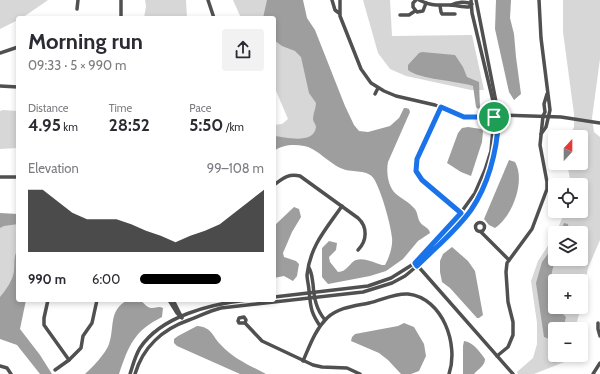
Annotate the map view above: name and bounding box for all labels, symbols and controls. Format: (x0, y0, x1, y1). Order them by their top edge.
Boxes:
text: Morning run (28, 28, 143, 55)
button: share (222, 29, 264, 71)
text: 09:33 · 5 × 990 m (28, 57, 127, 73)
pin (477, 100, 511, 134)
text: Distance (28, 101, 69, 115)
text: Time (109, 101, 132, 115)
text: Pace (189, 101, 211, 115)
icon: arrive (483, 106, 505, 128)
text: 4.95 (28, 115, 61, 135)
text: 28:52 (109, 115, 150, 135)
text: 5:50 (189, 115, 223, 135)
text: km (61, 120, 78, 134)
text: /km (223, 120, 244, 134)
north arrow (548, 130, 588, 170)
map controls (548, 130, 588, 362)
text: Elevation (28, 160, 79, 176)
text: 99–108 m (207, 160, 264, 176)
button: locate (548, 178, 588, 218)
button: layers (548, 226, 588, 266)
text: 990 m (28, 271, 66, 287)
text: 6:00 (92, 271, 120, 287)
button: + (548, 274, 588, 314)
button: − (548, 322, 588, 362)

